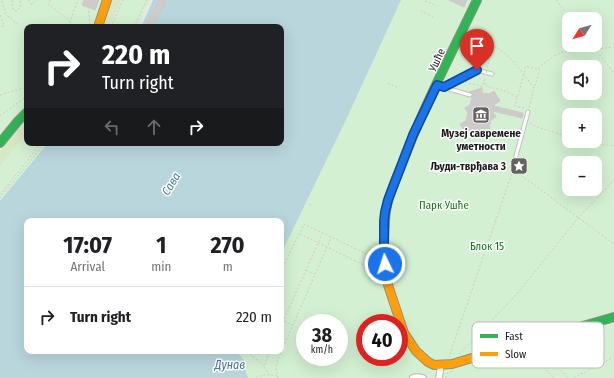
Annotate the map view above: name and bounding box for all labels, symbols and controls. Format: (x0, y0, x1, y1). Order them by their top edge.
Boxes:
north arrow (562, 12, 602, 52)
map controls (562, 12, 602, 196)
pin (460, 29, 494, 70)
icon: arrive (466, 35, 488, 57)
text: 220 m (102, 38, 170, 71)
icon: right (36, 40, 88, 92)
street label: Ушће (426, 46, 448, 75)
button: sound (562, 60, 602, 100)
text: Turn right (102, 72, 174, 94)
museum icon: Музеј савремене уметности (471, 105, 491, 125)
button: + (562, 108, 602, 148)
icon: left (101, 116, 123, 138)
icon: ahead (143, 116, 165, 138)
icon: right (185, 116, 207, 138)
place label: Музеј савремене уметности (441, 127, 521, 153)
place icon: Људи-тврђава 3 (509, 156, 529, 176)
button: − (562, 156, 602, 196)
place label: Људи-тврђава 3 (430, 160, 506, 173)
water label: Сава (159, 170, 183, 198)
park label: Парк Ушће (419, 199, 469, 212)
text: 17:07 (63, 231, 112, 259)
text: 1 (156, 231, 166, 259)
text: 270 (211, 231, 245, 259)
park label: Блок 15 (470, 240, 504, 253)
position arrow (364, 243, 406, 285)
text: Arrival (70, 259, 105, 274)
text: min (151, 259, 171, 274)
text: m (223, 259, 233, 274)
icon: right (36, 306, 58, 328)
text: Turn right (70, 308, 131, 326)
text: 220 m (236, 308, 272, 326)
speed limit sign: 40 (356, 314, 408, 366)
legend (472, 322, 604, 368)
text: 38 (312, 323, 332, 347)
text: Fast (505, 330, 523, 343)
text: km/h (311, 344, 333, 356)
text: Slow (505, 348, 526, 361)
water label: Дунав (214, 358, 245, 372)

